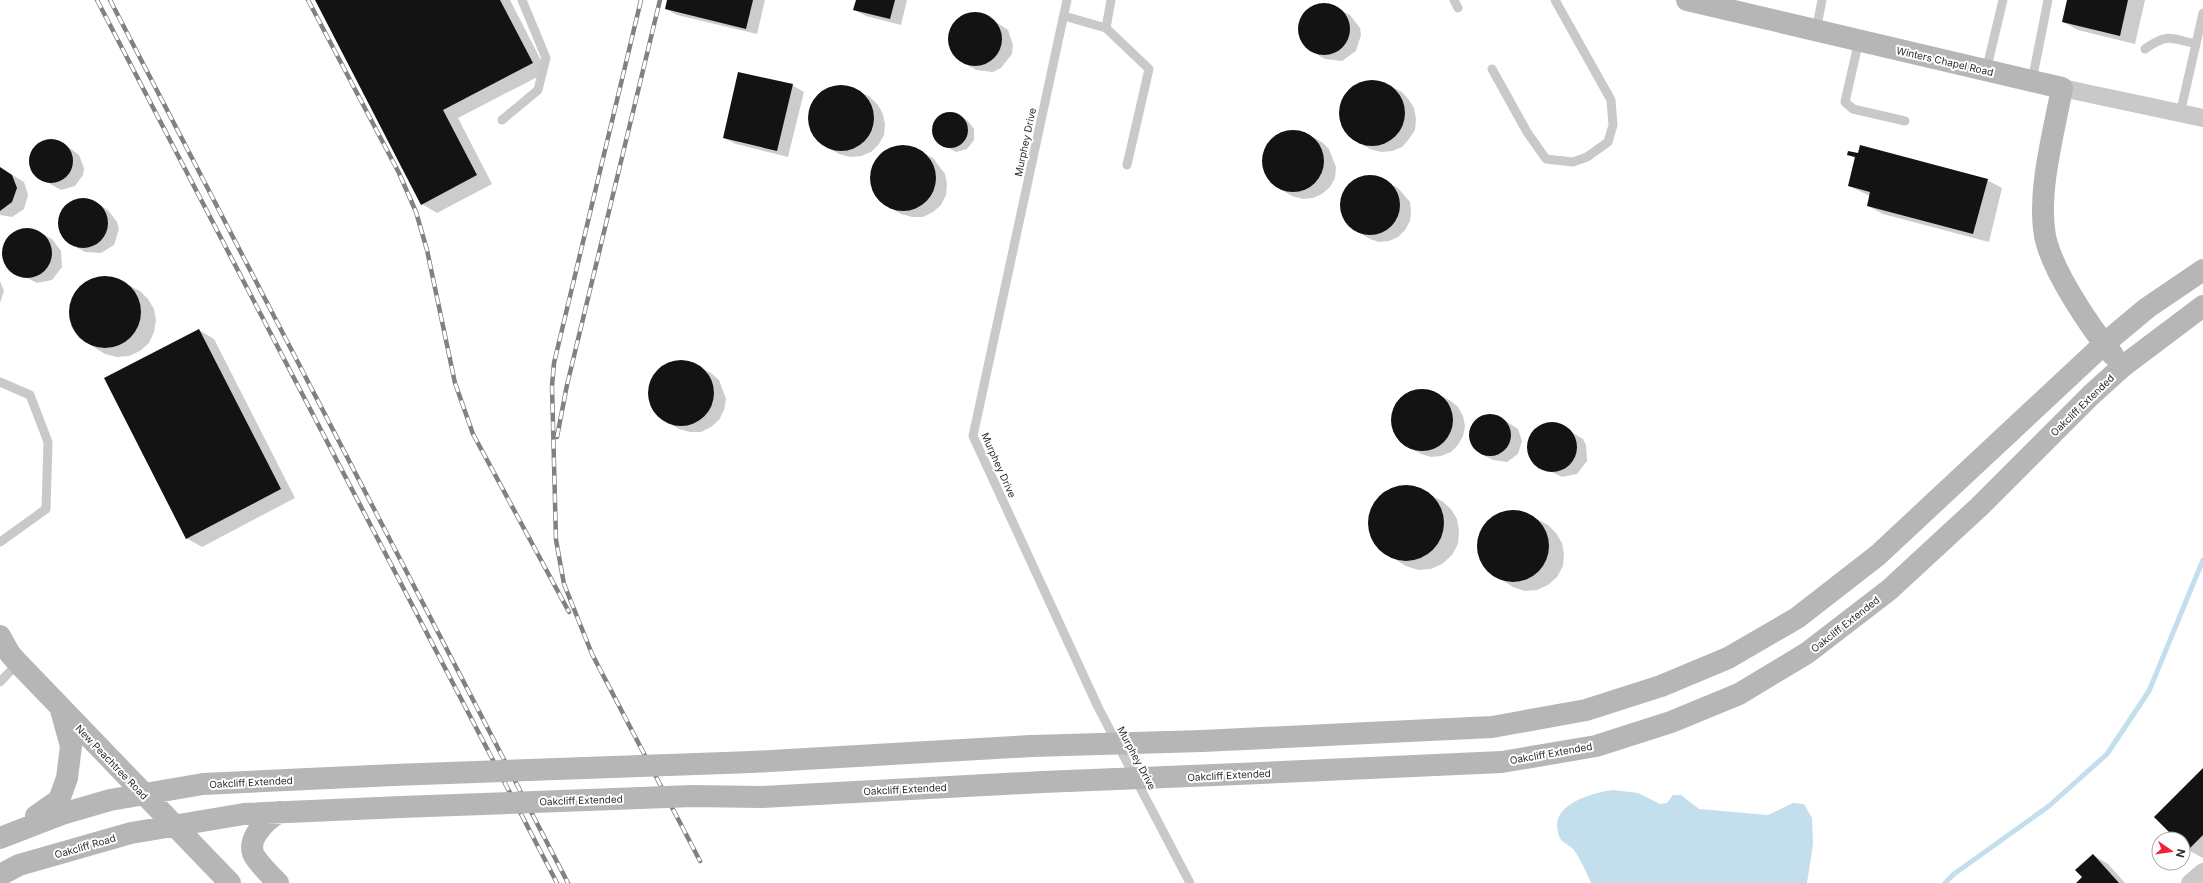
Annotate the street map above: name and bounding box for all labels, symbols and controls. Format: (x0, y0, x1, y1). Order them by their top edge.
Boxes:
street label: Winters Chapel Road (1895, 44, 1995, 78)
street label: Murphey Drive (1012, 106, 1038, 177)
street label: Oakcliff Extended (2048, 372, 2116, 438)
street label: Murphey Drive (979, 431, 1019, 499)
street label: Oakcliff Extended (1808, 594, 1882, 654)
street label: New Peachtree Road (73, 722, 151, 802)
street label: Murphey Drive (1115, 724, 1159, 792)
street label: Oakcliff Extended (1509, 740, 1593, 766)
street label: Oakcliff Extended (1187, 767, 1271, 783)
street label: Oakcliff Extended (209, 774, 293, 790)
street label: Oakcliff Extended (863, 781, 947, 797)
street label: Oakcliff Extended (539, 793, 623, 807)
north arrow (2151, 831, 2191, 871)
street label: Oakcliff Road (53, 832, 117, 860)
text: N (2173, 848, 2189, 859)

